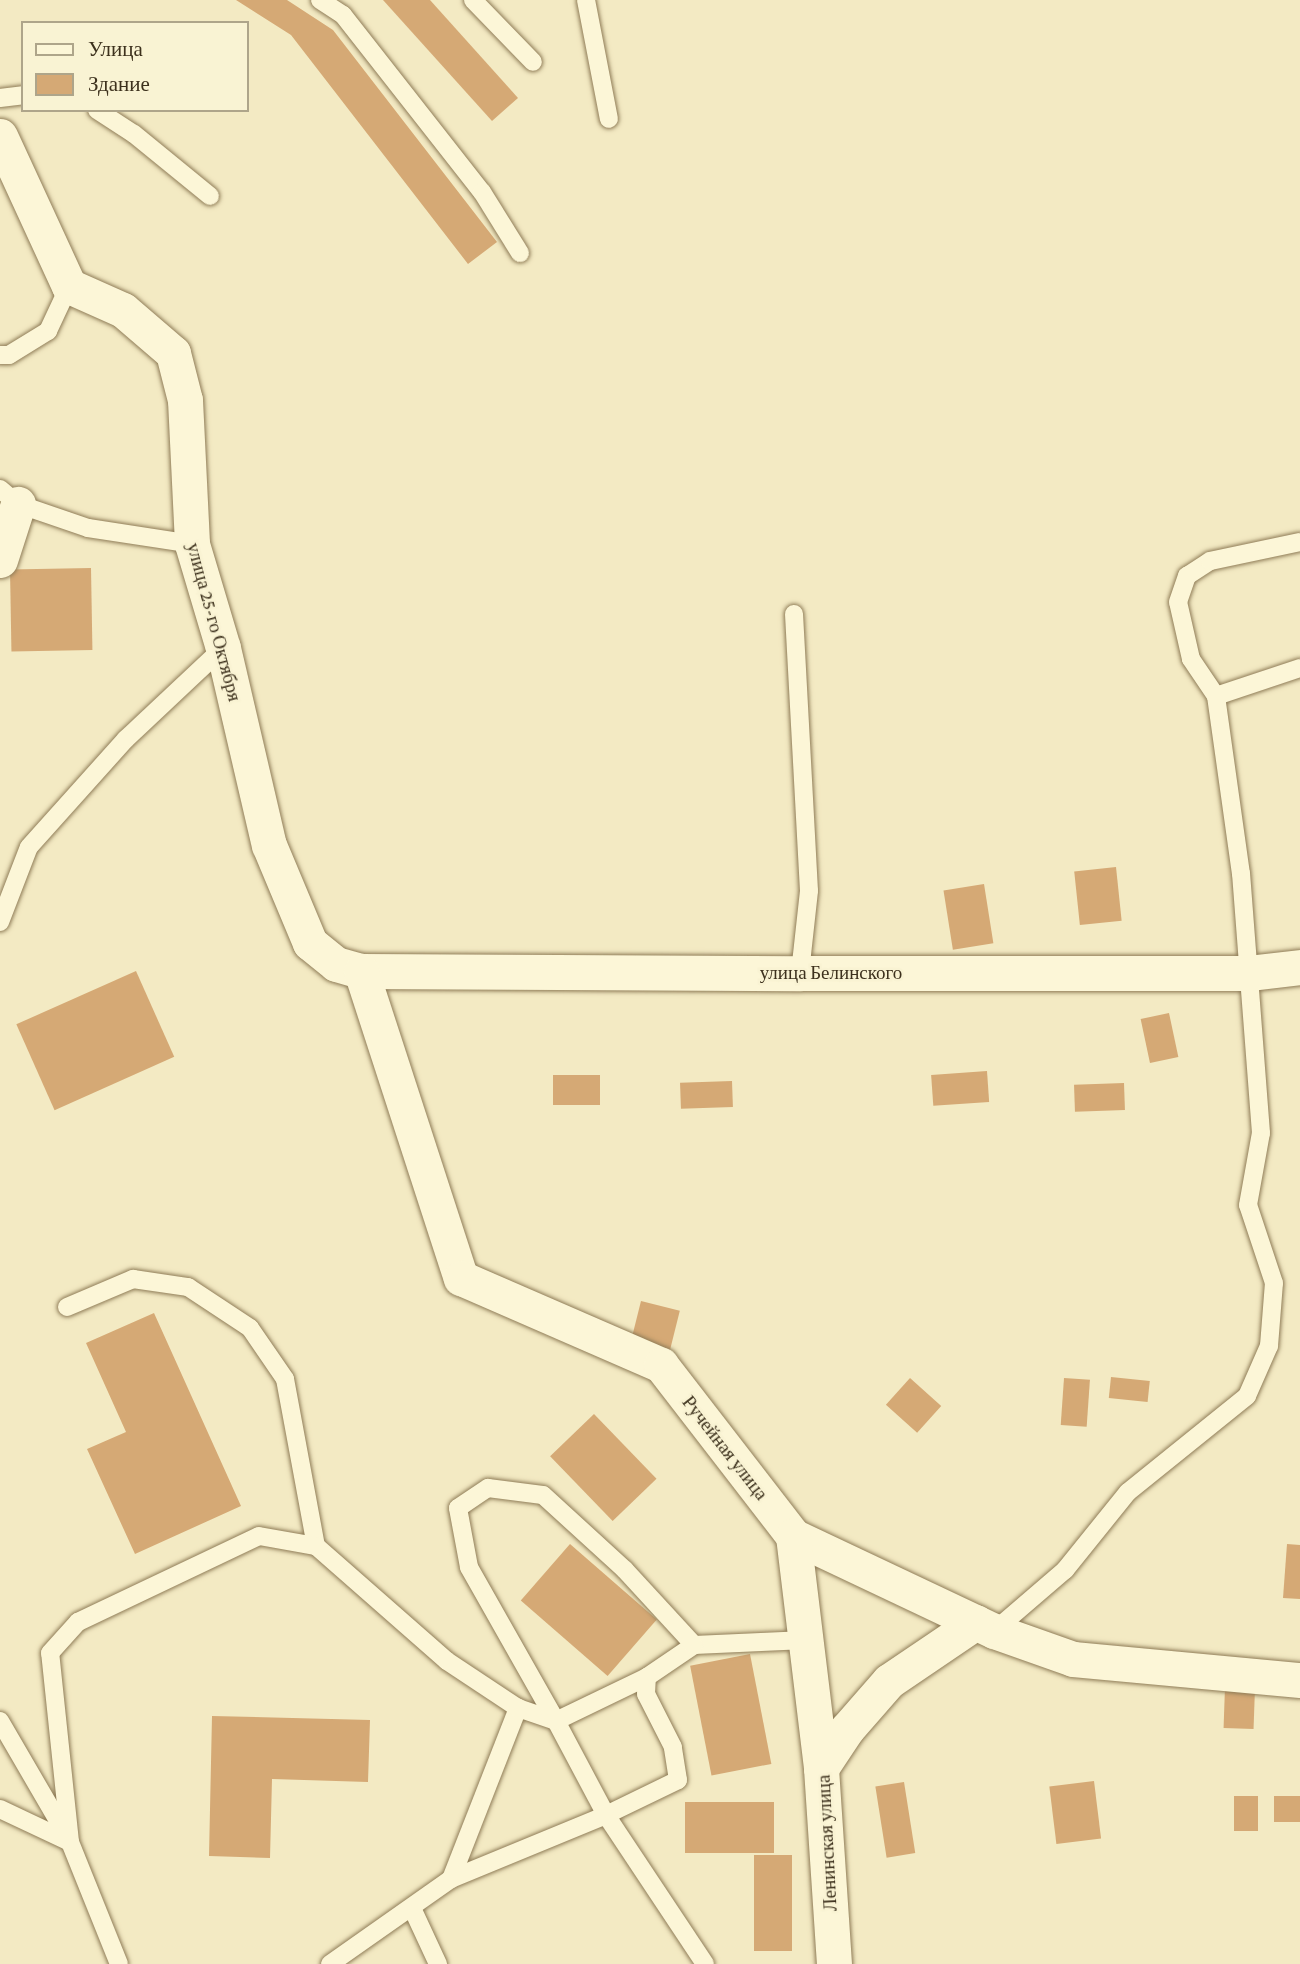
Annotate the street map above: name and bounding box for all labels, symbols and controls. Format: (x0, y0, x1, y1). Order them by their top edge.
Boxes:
legend (21, 21, 248, 112)
text: Улица (88, 37, 143, 61)
text: Здание (88, 72, 150, 96)
street label: улица 25-го Октября (182, 540, 246, 704)
street label: улица Белинского (760, 962, 902, 984)
street label: Ручейная улица (677, 1391, 773, 1505)
street label: Ленинская улица (812, 1774, 842, 1912)

